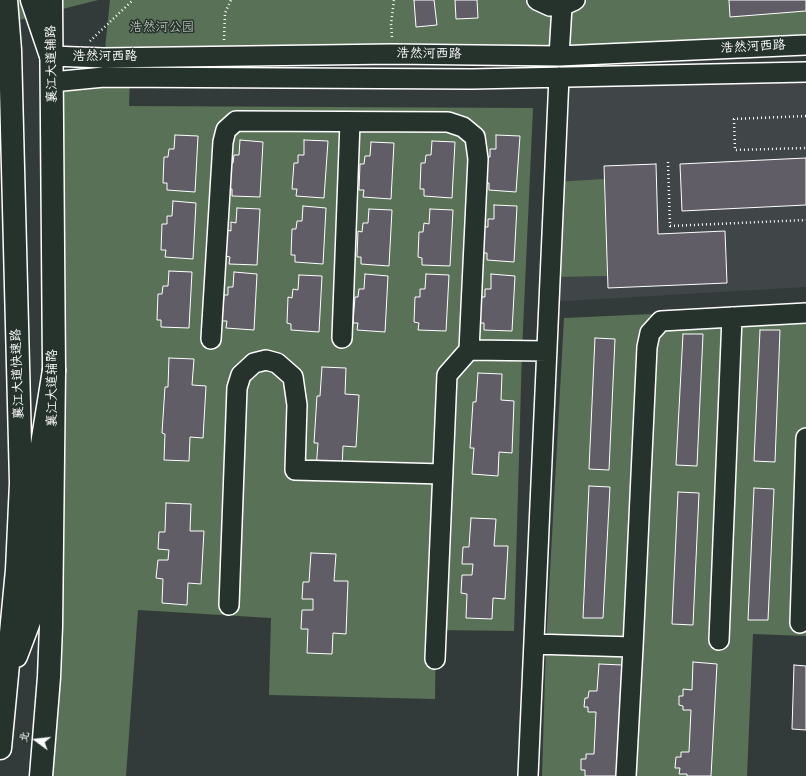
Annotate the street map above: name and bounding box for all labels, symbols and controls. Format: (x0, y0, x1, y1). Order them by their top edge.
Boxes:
park label: 浩然河公园 (130, 20, 194, 36)
street label: 襄江大道辅路 (44, 25, 60, 103)
street label: 浩然河西路 (720, 38, 786, 56)
street label: 浩然河西路 (396, 46, 462, 62)
street label: 浩然河西路 (73, 49, 137, 65)
street label: 襄江大道快速路 (9, 328, 27, 420)
street label: 襄江大道辅路 (45, 349, 61, 427)
north arrow (16, 720, 56, 760)
text: 北 (16, 730, 32, 744)

